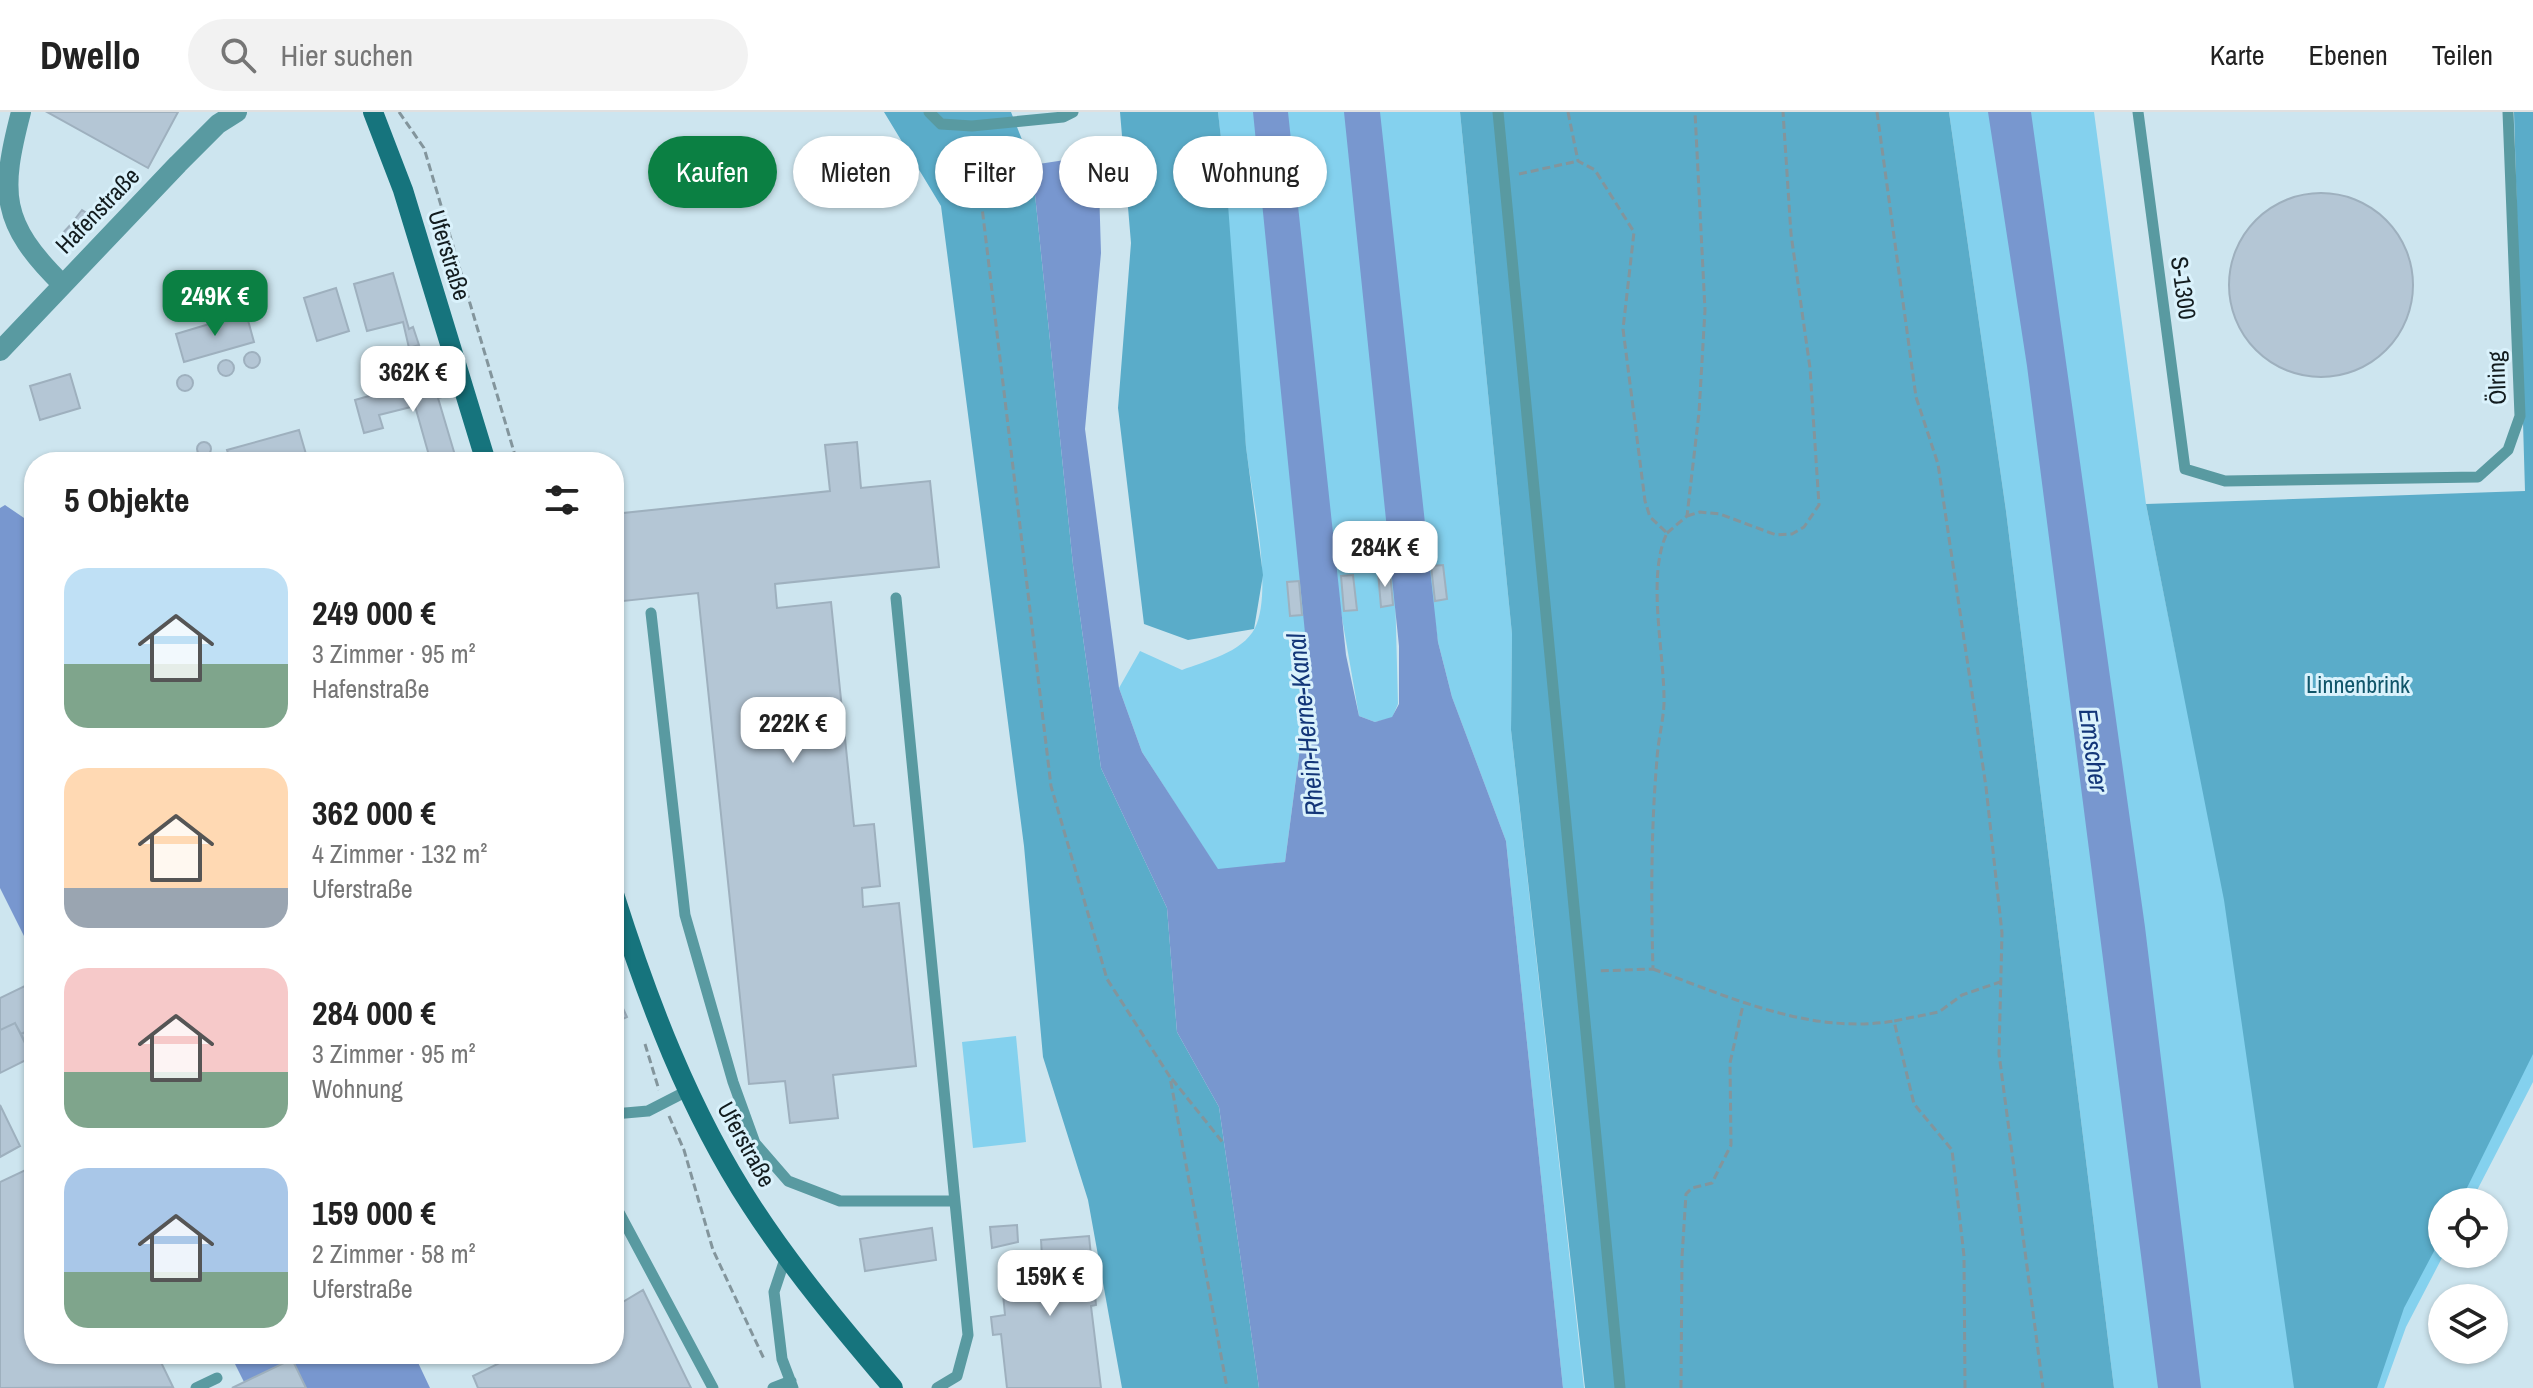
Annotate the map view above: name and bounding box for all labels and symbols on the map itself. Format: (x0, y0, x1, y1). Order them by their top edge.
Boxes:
street label: Hafenstraße (48, 160, 146, 260)
street label: Uferstraße (421, 206, 479, 304)
street label: S-1300 (2164, 254, 2204, 322)
pin: 249K € (150, 270, 280, 338)
pin: 362K € (348, 346, 478, 414)
street label: Ölring (2479, 351, 2513, 405)
pin: 284K € (1320, 521, 1450, 589)
water label: Rhein-Herne-Kanal (1278, 631, 1332, 818)
park label: Linnenbrink (2306, 668, 2410, 700)
pin: 222K € (728, 697, 858, 765)
water label: Emscher (2071, 706, 2117, 795)
street label: Uferstraße (710, 1096, 784, 1192)
pin: 159K € (985, 1250, 1115, 1318)

